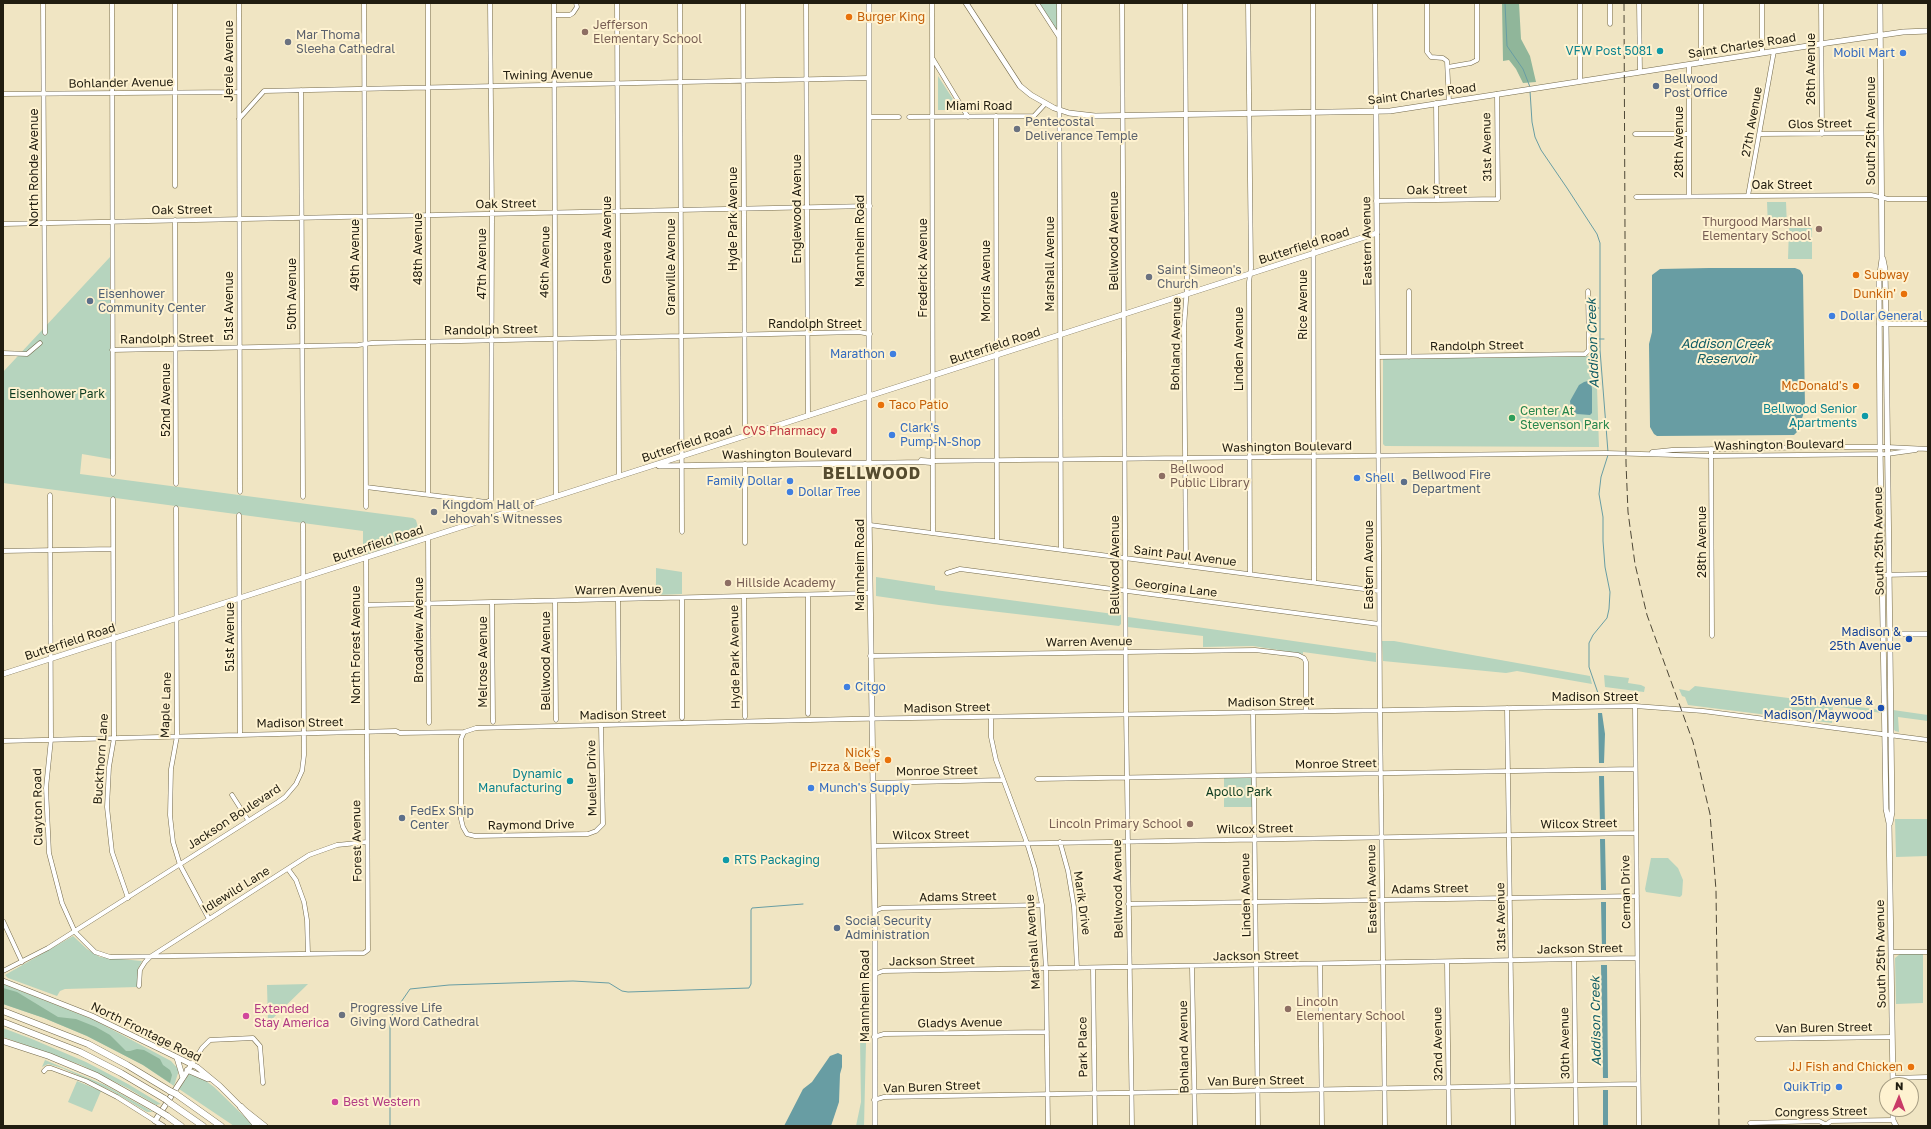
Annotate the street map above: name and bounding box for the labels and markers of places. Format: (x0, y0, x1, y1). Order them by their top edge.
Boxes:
place label: Burger King (857, 10, 925, 24)
marker: Burger King (844, 12, 854, 22)
place label: Jefferson Elementary School (593, 18, 702, 46)
marker: Jefferson Elementary School (580, 27, 590, 37)
place label: Mar Thoma Sleeha Cathedral (296, 28, 395, 56)
marker: Mar Thoma Sleeha Cathedral (283, 37, 293, 47)
place label: VFW Post 5081 (1565, 44, 1652, 58)
marker: VFW Post 5081 (1655, 46, 1665, 56)
place label: Mobil Mart (1833, 46, 1895, 60)
marker: Mobil Mart (1898, 48, 1908, 58)
place label: Bellwood Post Office (1664, 72, 1728, 100)
marker: Bellwood Post Office (1651, 81, 1661, 91)
place label: Pentecostal Deliverance Temple (1025, 115, 1138, 143)
marker: Pentecostal Deliverance Temple (1012, 124, 1022, 134)
place label: Thurgood Marshall Elementary School (1702, 215, 1811, 243)
marker: Thurgood Marshall Elementary School (1814, 224, 1824, 234)
place label: Saint Simeon's Church (1157, 263, 1242, 291)
place label: Subway (1864, 268, 1909, 282)
marker: Subway (1851, 270, 1861, 280)
marker: Saint Simeon's Church (1144, 272, 1154, 282)
place label: Eisenhower Community Center (98, 287, 206, 315)
place label: Dunkin' (1853, 287, 1896, 301)
marker: Dunkin' (1899, 289, 1909, 299)
marker: Eisenhower Community Center (85, 296, 95, 306)
place label: Dollar General (1840, 309, 1923, 323)
marker: Dollar General (1827, 311, 1837, 321)
place label: Marathon (830, 347, 885, 361)
marker: Marathon (888, 349, 898, 359)
place label: McDonald's (1781, 379, 1848, 393)
marker: McDonald's (1851, 381, 1861, 391)
place label: Taco Patio (889, 398, 948, 412)
marker: Taco Patio (876, 400, 886, 410)
place label: Bellwood Senior Apartments (1763, 402, 1857, 430)
place label: Center At Stevenson Park (1520, 404, 1610, 432)
marker: Bellwood Senior Apartments (1860, 411, 1870, 421)
marker: Center At Stevenson Park (1507, 413, 1517, 423)
place label: Clark's Pump-N-Shop (900, 421, 981, 449)
place label: CVS Pharmacy (742, 424, 826, 438)
marker: CVS Pharmacy (829, 426, 839, 436)
marker: Clark's Pump-N-Shop (887, 430, 897, 440)
place label: Bellwood Public Library (1170, 462, 1250, 490)
place label: Bellwood Fire Department (1412, 468, 1491, 496)
marker: Bellwood Public Library (1157, 471, 1167, 481)
place label: Shell (1365, 471, 1395, 485)
marker: Shell (1352, 473, 1362, 483)
place label: Family Dollar (706, 474, 782, 488)
marker: Family Dollar (785, 476, 795, 486)
marker: Bellwood Fire Department (1399, 477, 1409, 487)
place label: Dollar Tree (798, 485, 861, 499)
marker: Dollar Tree (785, 487, 795, 497)
place label: Kingdom Hall of Jehovah's Witnesses (442, 498, 562, 526)
marker: Kingdom Hall of Jehovah's Witnesses (429, 507, 439, 517)
place label: Hillside Academy (736, 576, 836, 590)
marker: Hillside Academy (723, 578, 733, 588)
place label: Madison & 25th Avenue (1830, 625, 1901, 653)
marker: Madison & 25th Avenue (1904, 634, 1914, 644)
place label: Citgo (855, 680, 886, 694)
marker: Citgo (842, 682, 852, 692)
place label: 25th Avenue & Madison/Maywood (1763, 694, 1873, 722)
marker: 25th Avenue & Madison/Maywood (1876, 703, 1886, 713)
place label: Nick's Pizza & Beef (810, 746, 880, 774)
marker: Nick's Pizza & Beef (883, 755, 893, 765)
place label: Dynamic Manufacturing (478, 767, 562, 795)
marker: Dynamic Manufacturing (565, 776, 575, 786)
place label: Munch's Supply (819, 781, 910, 795)
marker: Munch's Supply (806, 783, 816, 793)
place label: FedEx Ship Center (410, 804, 474, 832)
marker: FedEx Ship Center (397, 813, 407, 823)
place label: Lincoln Primary School (1049, 817, 1182, 831)
marker: Lincoln Primary School (1185, 819, 1195, 829)
place label: RTS Packaging (734, 853, 820, 867)
marker: RTS Packaging (721, 855, 731, 865)
place label: Social Security Administration (845, 914, 931, 942)
marker: Social Security Administration (832, 923, 842, 933)
place label: Lincoln Elementary School (1296, 995, 1405, 1023)
place label: Progressive Life Giving Word Cathedral (350, 1001, 479, 1029)
place label: Extended Stay America (254, 1002, 329, 1030)
marker: Lincoln Elementary School (1283, 1004, 1293, 1014)
marker: Progressive Life Giving Word Cathedral (337, 1010, 347, 1020)
marker: Extended Stay America (241, 1011, 251, 1021)
place label: JJ Fish and Chicken (1789, 1060, 1903, 1074)
marker: JJ Fish and Chicken (1906, 1062, 1916, 1072)
place label: QuikTrip (1783, 1080, 1831, 1094)
marker: QuikTrip (1834, 1082, 1844, 1092)
place label: Best Western (343, 1095, 420, 1109)
marker: Best Western (330, 1097, 340, 1107)

